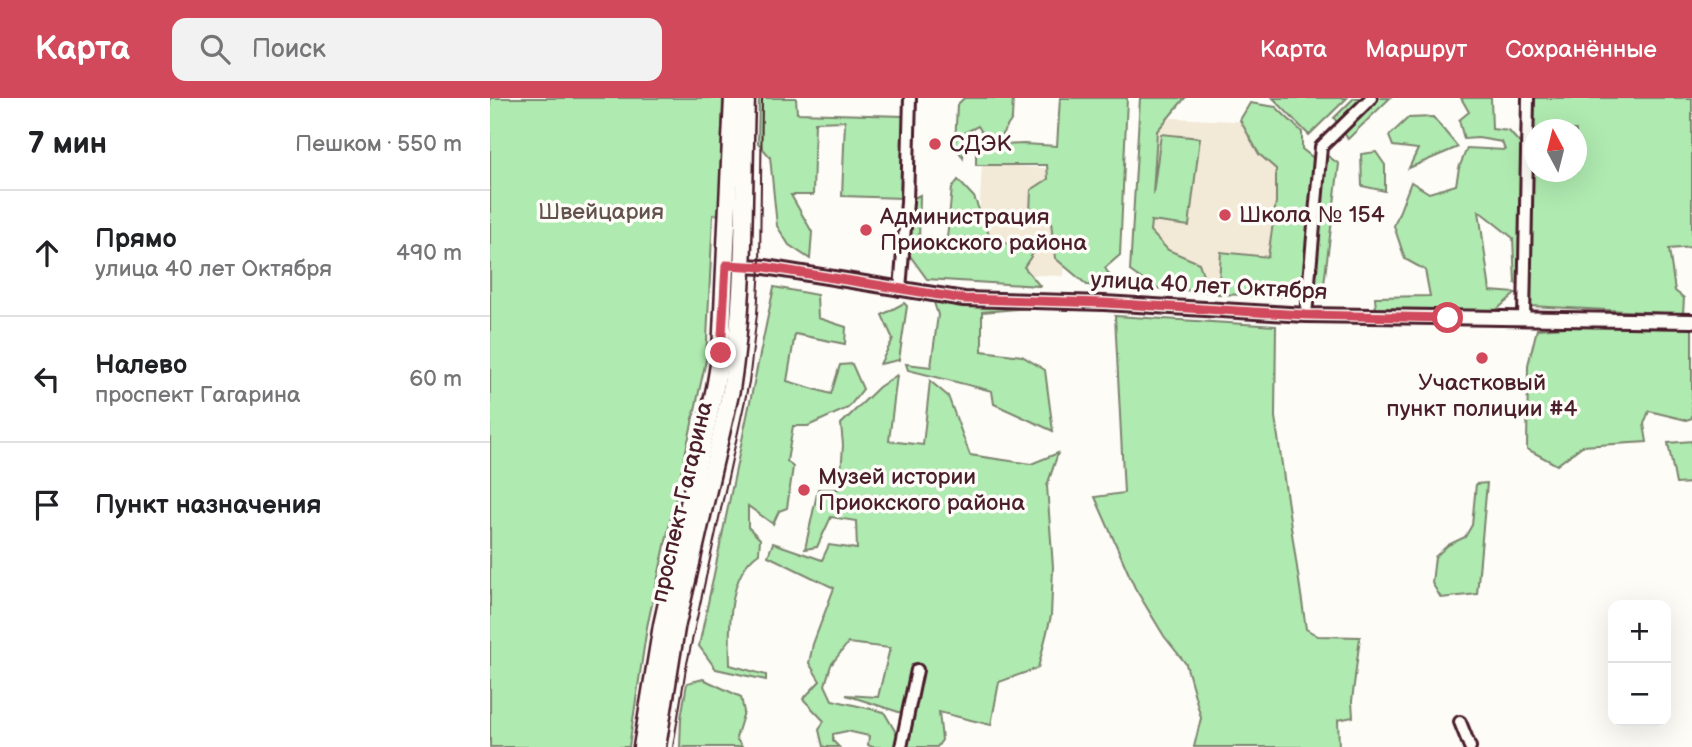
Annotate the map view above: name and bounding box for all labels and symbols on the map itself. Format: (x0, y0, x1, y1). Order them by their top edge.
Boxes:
north arrow (1524, 119, 1587, 182)
place label: СДЭК (949, 130, 1011, 158)
marker: СДЭК (927, 136, 943, 152)
park label: Швейцария (538, 198, 664, 226)
place label: Школа № 154 (1239, 201, 1385, 229)
place label: Администрация Приокского района (879, 203, 1087, 257)
marker: Школа № 154 (1217, 207, 1233, 223)
marker: Администрация Приокского района (858, 222, 874, 238)
street label: улица 40 лет Октября (1090, 266, 1328, 306)
route start (1432, 302, 1463, 333)
route end (705, 337, 736, 368)
marker: Участковый пункт полиции #4 (1474, 350, 1490, 366)
place label: Участковый пункт полиции #4 (1386, 369, 1578, 423)
street label: проспект Гагарина (645, 398, 719, 605)
place label: Музей истории Приокского района (818, 463, 1025, 517)
marker: Музей истории Приокского района (796, 482, 812, 498)

